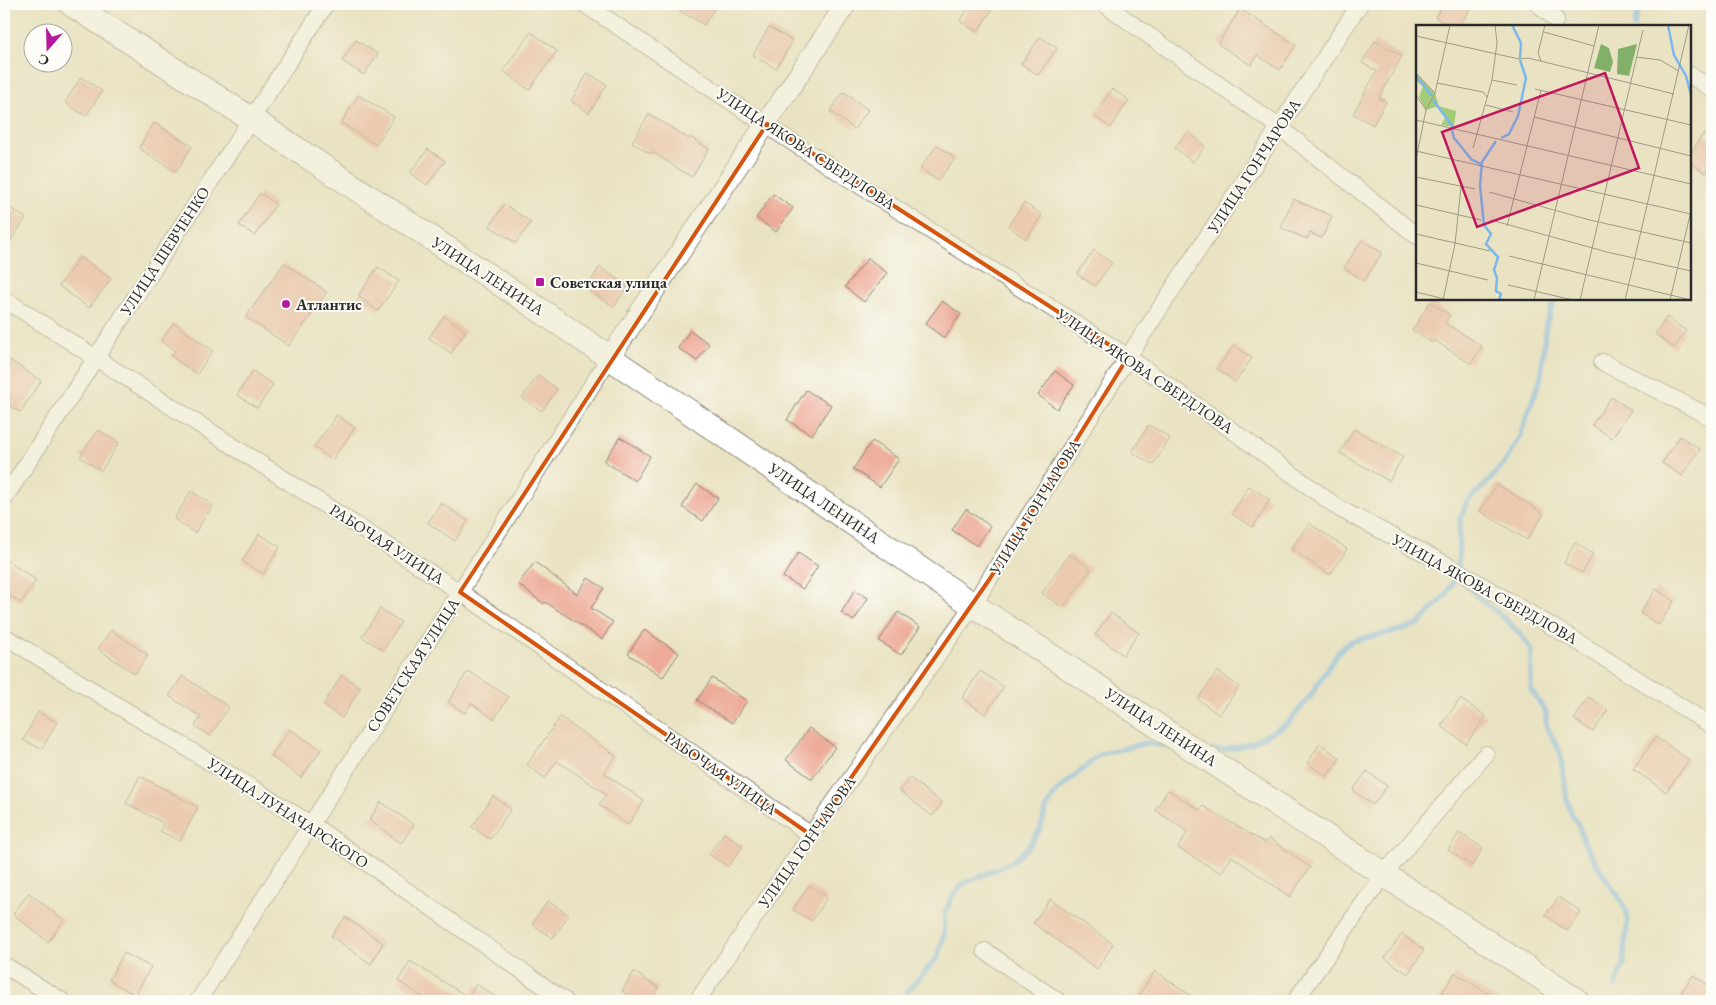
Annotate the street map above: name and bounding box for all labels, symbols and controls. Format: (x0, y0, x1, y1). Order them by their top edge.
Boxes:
north arrow (22, 22, 72, 72)
inset map (1416, 25, 1691, 300)
text: С (36, 50, 51, 70)
street label: УЛИЦА ЯКОВА СВЕРДЛОВА (712, 83, 900, 215)
street label: УЛИЦА ГОНЧАРОВА (1202, 94, 1306, 238)
street label: УЛИЦА ШЕВЧЕНКО (115, 182, 215, 320)
street label: УЛИЦА ЛЕНИНА (427, 231, 549, 321)
place label: Советская улица (550, 272, 668, 293)
marker: Советская улица (534, 276, 546, 288)
place label: Атлантис (295, 294, 362, 315)
marker: Атлантис (280, 298, 292, 310)
street label: УЛИЦА ЯКОВА СВЕРДЛОВА (1051, 303, 1238, 439)
street label: УЛИЦА ГОНЧАРОВА (984, 434, 1086, 580)
street label: УЛИЦА ЛЕНИНА (763, 457, 885, 549)
street label: РАБОЧАЯ УЛИЦА (326, 499, 449, 589)
street label: УЛИЦА ЯКОВА СВЕРДЛОВА (1387, 529, 1582, 649)
street label: СОВЕТСКАЯ УЛИЦА (362, 593, 465, 736)
street label: УЛИЦА ЛЕНИНА (1100, 682, 1222, 772)
street label: РАБОЧАЯ УЛИЦА (661, 726, 782, 820)
street label: УЛИЦА ЛУНАЧАРСКОГО (202, 752, 373, 873)
street label: УЛИЦА ГОНЧАРОВА (753, 771, 861, 913)

